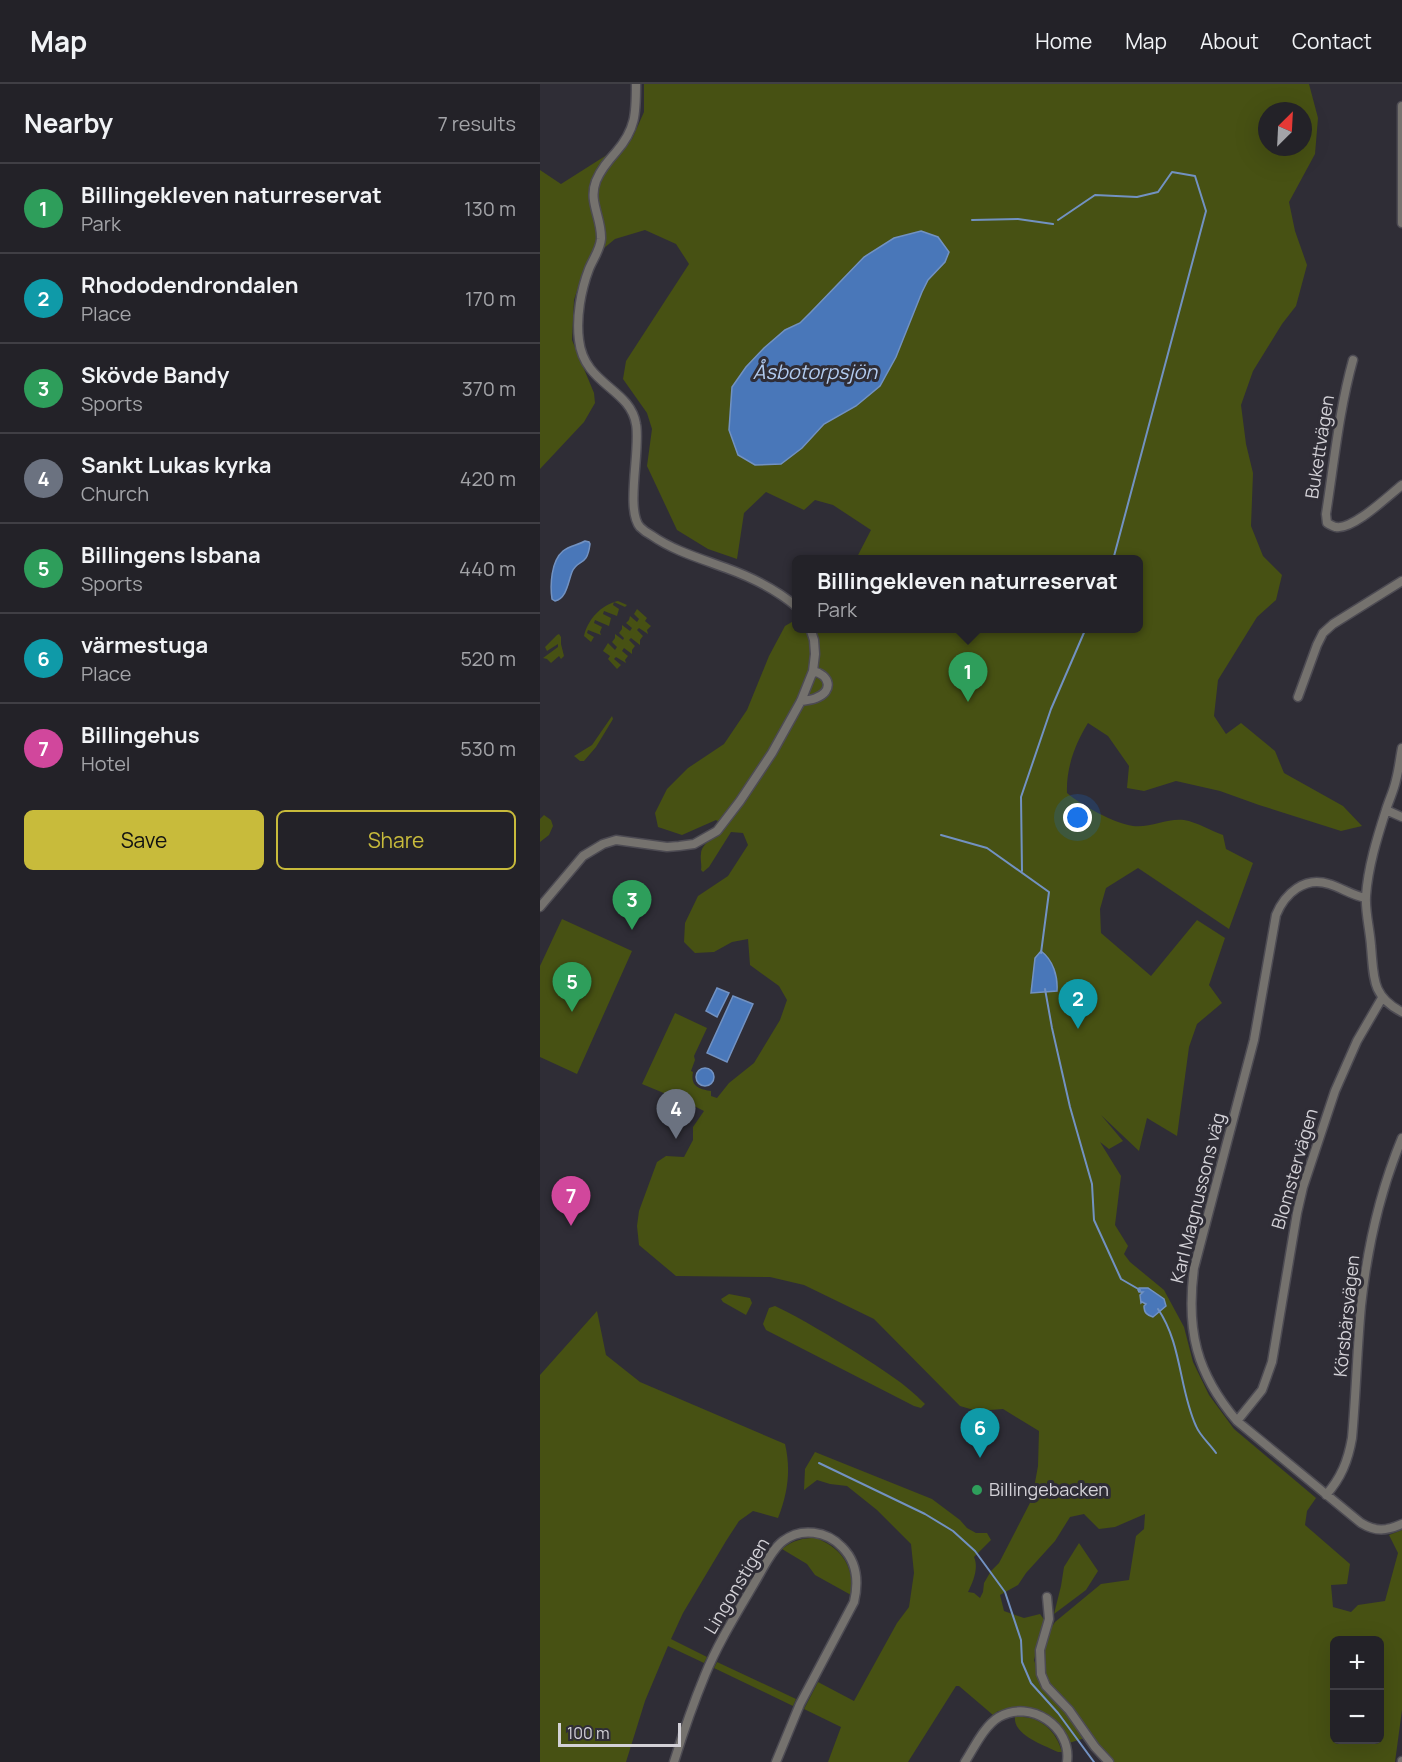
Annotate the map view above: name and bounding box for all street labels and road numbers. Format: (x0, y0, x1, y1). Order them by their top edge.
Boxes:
street label: Bukettvägen (1299, 393, 1339, 500)
street label: Blomstervägen (1265, 1105, 1323, 1232)
street label: Karl Magnussons väg (1164, 1110, 1230, 1285)
street label: Körsbärsvägen (1328, 1254, 1364, 1378)
street label: Lingonstigen (698, 1533, 774, 1638)

